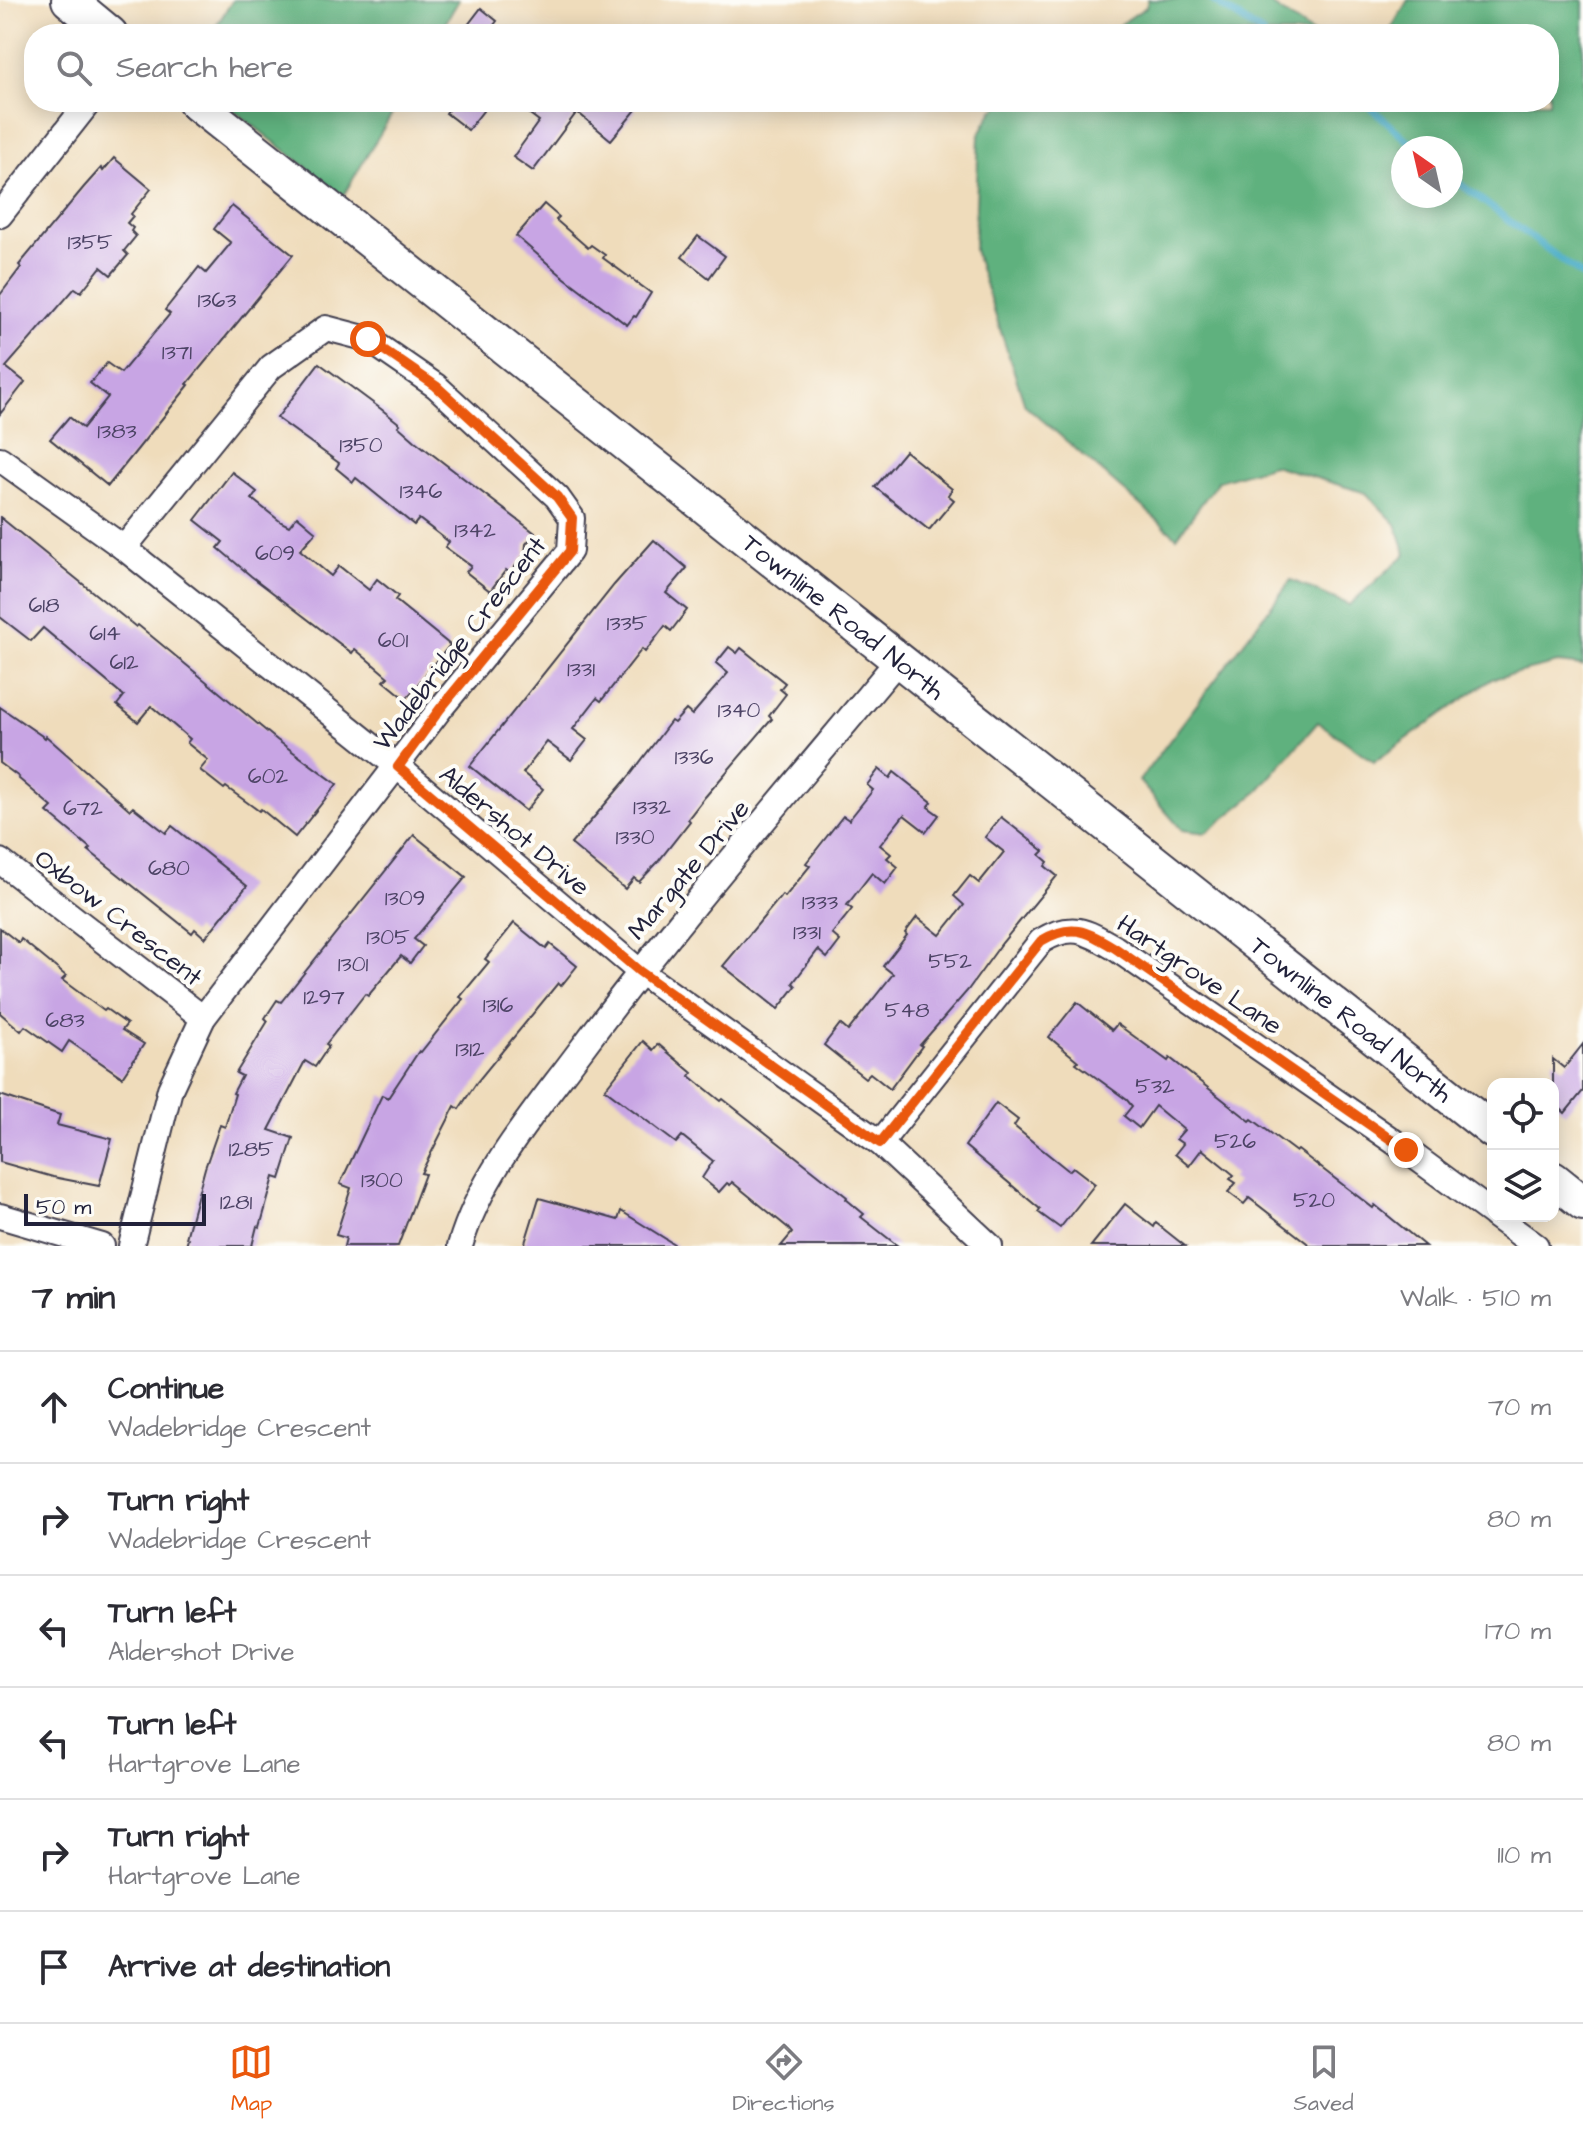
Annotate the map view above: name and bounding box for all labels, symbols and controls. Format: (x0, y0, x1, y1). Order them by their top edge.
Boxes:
search box (24, 24, 1559, 112)
icon: search (52, 46, 96, 90)
text: Search here (116, 47, 293, 89)
north arrow (1391, 136, 1463, 208)
house number: 1355 (67, 227, 113, 258)
house number: 1363 (198, 285, 237, 316)
route start (350, 321, 386, 357)
house number: 1371 (162, 337, 192, 368)
house number: 1383 (97, 416, 137, 447)
house number: 1350 (339, 430, 383, 461)
house number: 1346 (400, 476, 443, 507)
house number: 1342 (454, 515, 496, 546)
street label: Townline Road North (734, 526, 952, 709)
street label: Wadebridge Crescent (365, 528, 557, 760)
house number: 609 (255, 538, 295, 569)
house number: 618 (29, 590, 59, 621)
house number: 1335 (607, 608, 648, 639)
house number: 614 (89, 618, 121, 649)
house number: 601 (378, 625, 408, 656)
house number: 612 (109, 647, 139, 678)
house number: 1331 (567, 654, 595, 685)
house number: 1340 (718, 695, 761, 726)
house number: 1336 (675, 742, 714, 773)
street label: Aldershot Drive (431, 757, 597, 905)
house number: 602 (248, 761, 289, 792)
street label: Margate Drive (619, 792, 760, 949)
house number: 1332 (633, 792, 671, 823)
house number: 672 (63, 793, 103, 824)
house number: 1330 (615, 822, 655, 853)
street label: Oxbow Crescent (27, 841, 210, 995)
house number: 680 (148, 853, 190, 884)
house number: 1309 (385, 883, 425, 914)
house number: 1333 (802, 887, 838, 918)
street label: Hartgrove Lane (1108, 906, 1289, 1045)
house number: 1331 (793, 917, 821, 948)
house number: 1305 (366, 922, 410, 953)
street label: Townline Road North (1242, 928, 1460, 1111)
house number: 552 (928, 946, 972, 977)
house number: 1301 (338, 949, 369, 980)
house number: 1297 (303, 982, 345, 1013)
house number: 1316 (483, 990, 514, 1021)
house number: 548 (885, 995, 929, 1026)
house number: 683 (45, 1005, 85, 1036)
house number: 1312 (455, 1034, 485, 1065)
house number: 532 (1135, 1071, 1175, 1102)
map controls (1487, 1078, 1559, 1222)
button: locate (1487, 1078, 1559, 1150)
house number: 526 (1214, 1126, 1256, 1157)
route end (1388, 1132, 1424, 1168)
house number: 1285 (228, 1134, 274, 1165)
button: layers (1487, 1150, 1559, 1222)
house number: 1300 (361, 1165, 403, 1196)
house number: 520 (1293, 1185, 1335, 1216)
house number: 1281 (220, 1187, 252, 1218)
scale bar (24, 1190, 206, 1226)
text: 50 m (36, 1192, 91, 1223)
text: 7 min (32, 1274, 115, 1322)
text: Walk · 510 m (1400, 1280, 1551, 1316)
text: Continue (108, 1368, 224, 1410)
icon: ahead (32, 1385, 76, 1429)
text: 70 m (1488, 1389, 1551, 1425)
text: Wadebridge Crescent (108, 1410, 371, 1446)
text: Turn right (108, 1480, 249, 1522)
icon: right (32, 1497, 76, 1541)
text: 80 m (1487, 1501, 1551, 1537)
text: Wadebridge Crescent (108, 1522, 371, 1558)
text: Turn left (108, 1592, 236, 1634)
icon: left (32, 1609, 76, 1653)
text: 170 m (1485, 1613, 1551, 1649)
text: Aldershot Drive (108, 1634, 295, 1670)
text: Turn left (108, 1704, 236, 1746)
icon: left (32, 1721, 76, 1765)
text: 80 m (1487, 1725, 1551, 1761)
text: Hartgrove Lane (108, 1746, 300, 1782)
text: Turn right (108, 1816, 249, 1858)
icon: right (32, 1833, 76, 1877)
text: 110 m (1497, 1837, 1551, 1873)
text: Hartgrove Lane (108, 1858, 300, 1894)
icon: arrive (32, 1945, 76, 1989)
text: Arrive at destination (108, 1946, 390, 1988)
tab: Map (229, 2040, 273, 2119)
tab: Directions (732, 2040, 835, 2119)
tab: Saved (1294, 2040, 1354, 2119)

